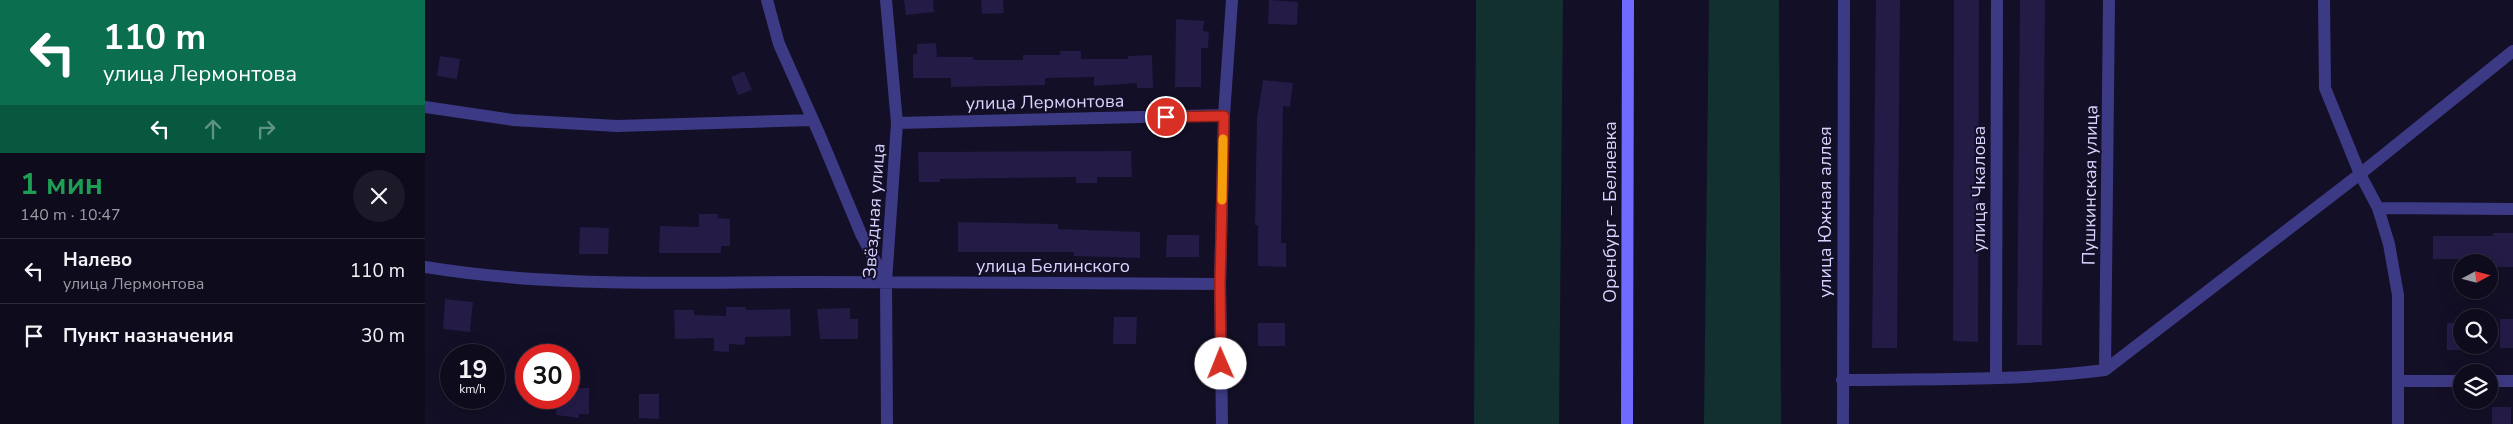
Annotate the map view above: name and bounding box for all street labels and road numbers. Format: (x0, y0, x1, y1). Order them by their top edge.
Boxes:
street label: улица Лермонтова (965, 89, 1125, 115)
street label: Пушкинская улица (2077, 105, 2103, 265)
street label: Оренбург – Беляевка (1598, 121, 1622, 303)
street label: улица Южная аллея (1813, 126, 1837, 298)
street label: улица Чкалова (1967, 126, 1991, 252)
street label: Звёздная улица (857, 142, 891, 280)
street label: улица Белинского (976, 254, 1130, 278)

